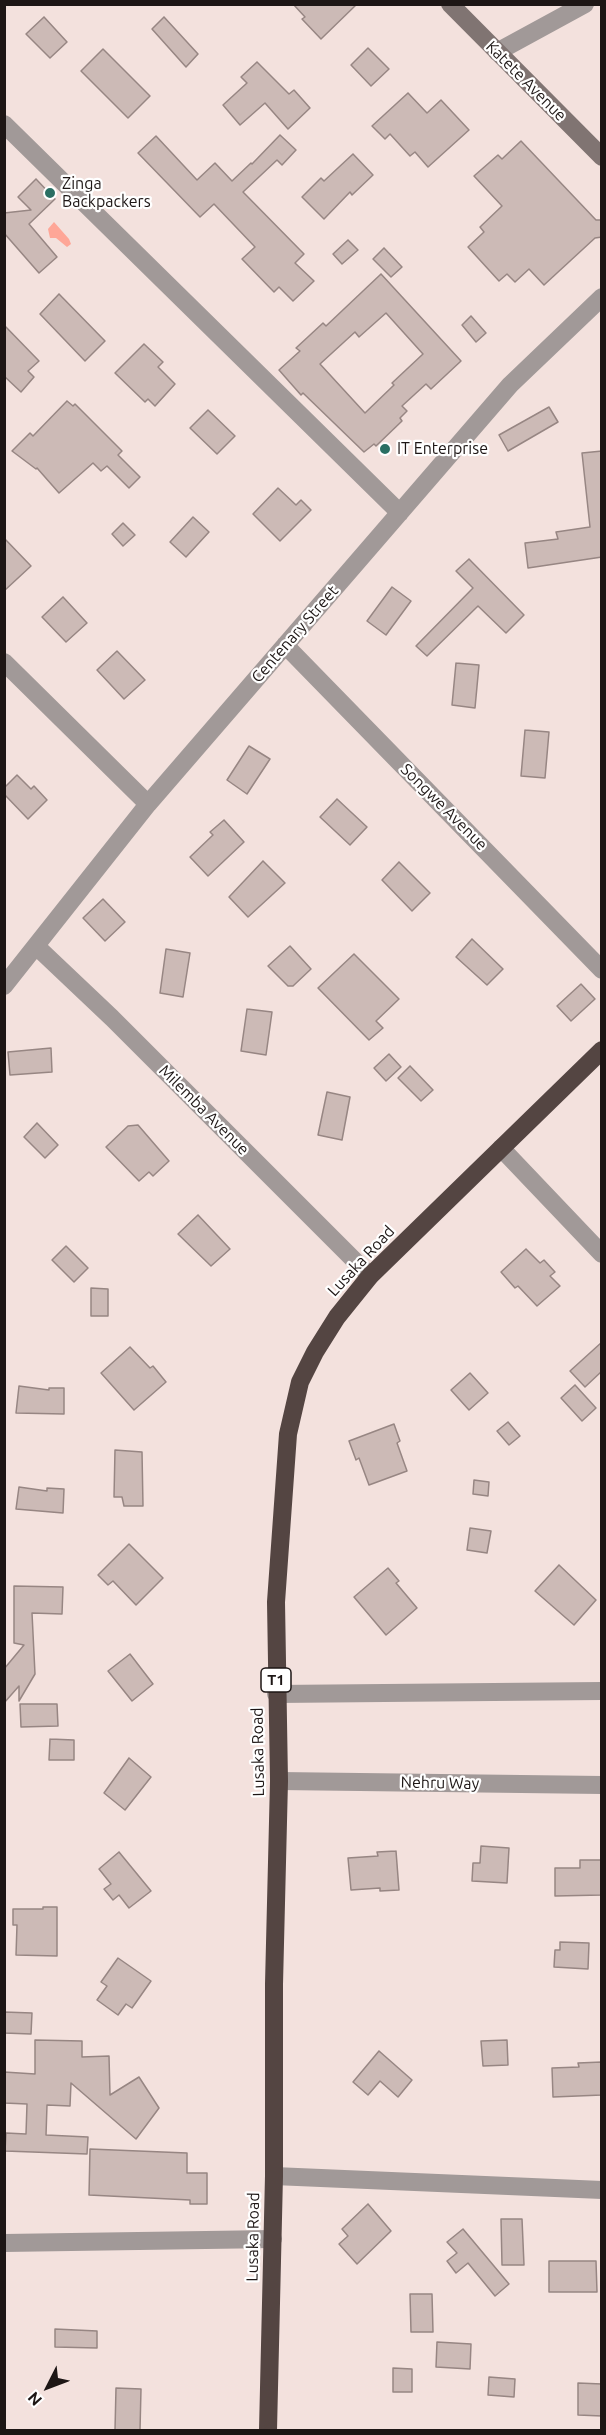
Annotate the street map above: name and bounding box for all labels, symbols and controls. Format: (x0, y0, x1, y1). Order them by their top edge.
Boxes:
street label: Katete Avenue (482, 37, 570, 125)
place label: Zinga Backpackers (62, 174, 151, 212)
marker: Zinga Backpackers (43, 186, 57, 200)
place label: IT Enterprise (397, 439, 488, 459)
marker: IT Enterprise (378, 442, 392, 456)
street label: Centenary Street (248, 581, 342, 687)
street label: Songwe Avenue (397, 760, 491, 854)
street label: Milemba Avenue (155, 1061, 253, 1159)
street label: Lusaka Road (324, 1222, 398, 1300)
road number: T1 (261, 1668, 291, 1692)
street label: Lusaka Road (248, 1707, 268, 1797)
street label: Nehru Way (401, 1773, 479, 1793)
street label: Lusaka Road (243, 2192, 263, 2282)
north arrow (18, 2357, 78, 2417)
text: N (24, 2389, 45, 2410)

